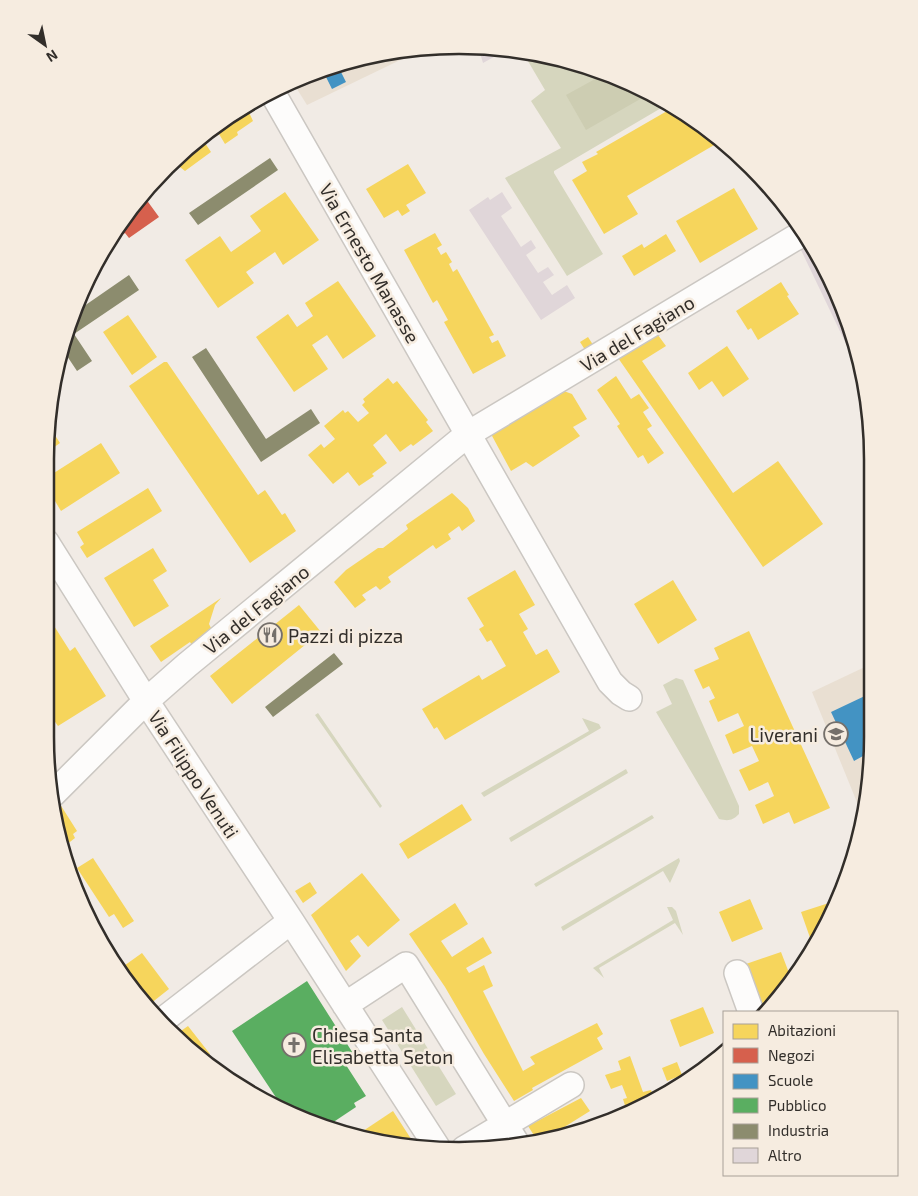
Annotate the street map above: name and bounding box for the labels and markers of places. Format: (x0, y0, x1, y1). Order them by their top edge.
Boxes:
restaurant icon: Pazzi di pizza (257, 622, 283, 648)
place label: Pazzi di pizza (288, 624, 403, 647)
school or university icon: Liverani (823, 721, 849, 747)
place label: Liverani (750, 723, 818, 746)
place label: Chiesa Santa Elisabetta Seton (312, 1023, 453, 1068)
church icon: Chiesa Santa Elisabetta Seton (281, 1032, 307, 1058)

